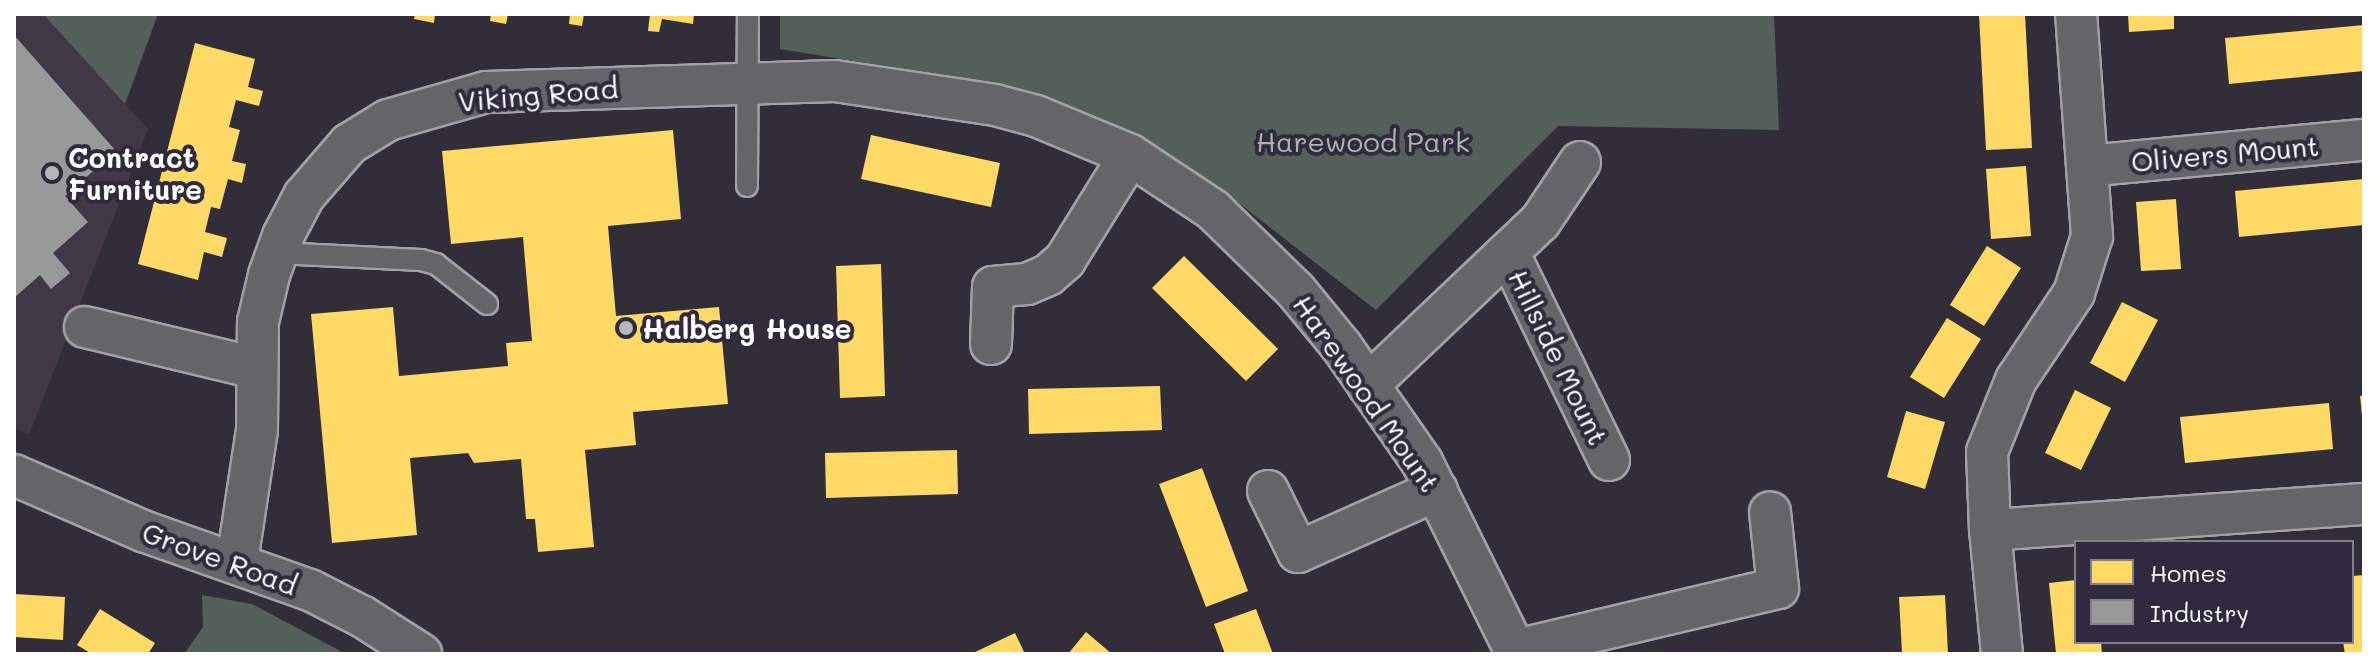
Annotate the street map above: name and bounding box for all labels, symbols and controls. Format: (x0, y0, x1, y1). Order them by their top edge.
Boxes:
street label: Viking Road (457, 70, 619, 118)
park label: Harewood Park (1256, 124, 1470, 158)
street label: Olivers Mount (2130, 128, 2320, 178)
place label: Contract Furniture (68, 140, 202, 206)
marker: Contract Furniture (43, 164, 61, 182)
street label: Hillside Mount (1502, 264, 1616, 450)
street label: Harewood Mount (1287, 288, 1447, 498)
place label: Halberg House (642, 311, 852, 345)
marker: Halberg House (617, 319, 635, 337)
street label: Grove Road (138, 514, 302, 602)
legend (2074, 540, 2354, 644)
text: Homes (2150, 557, 2227, 588)
text: Industry (2150, 597, 2249, 628)

